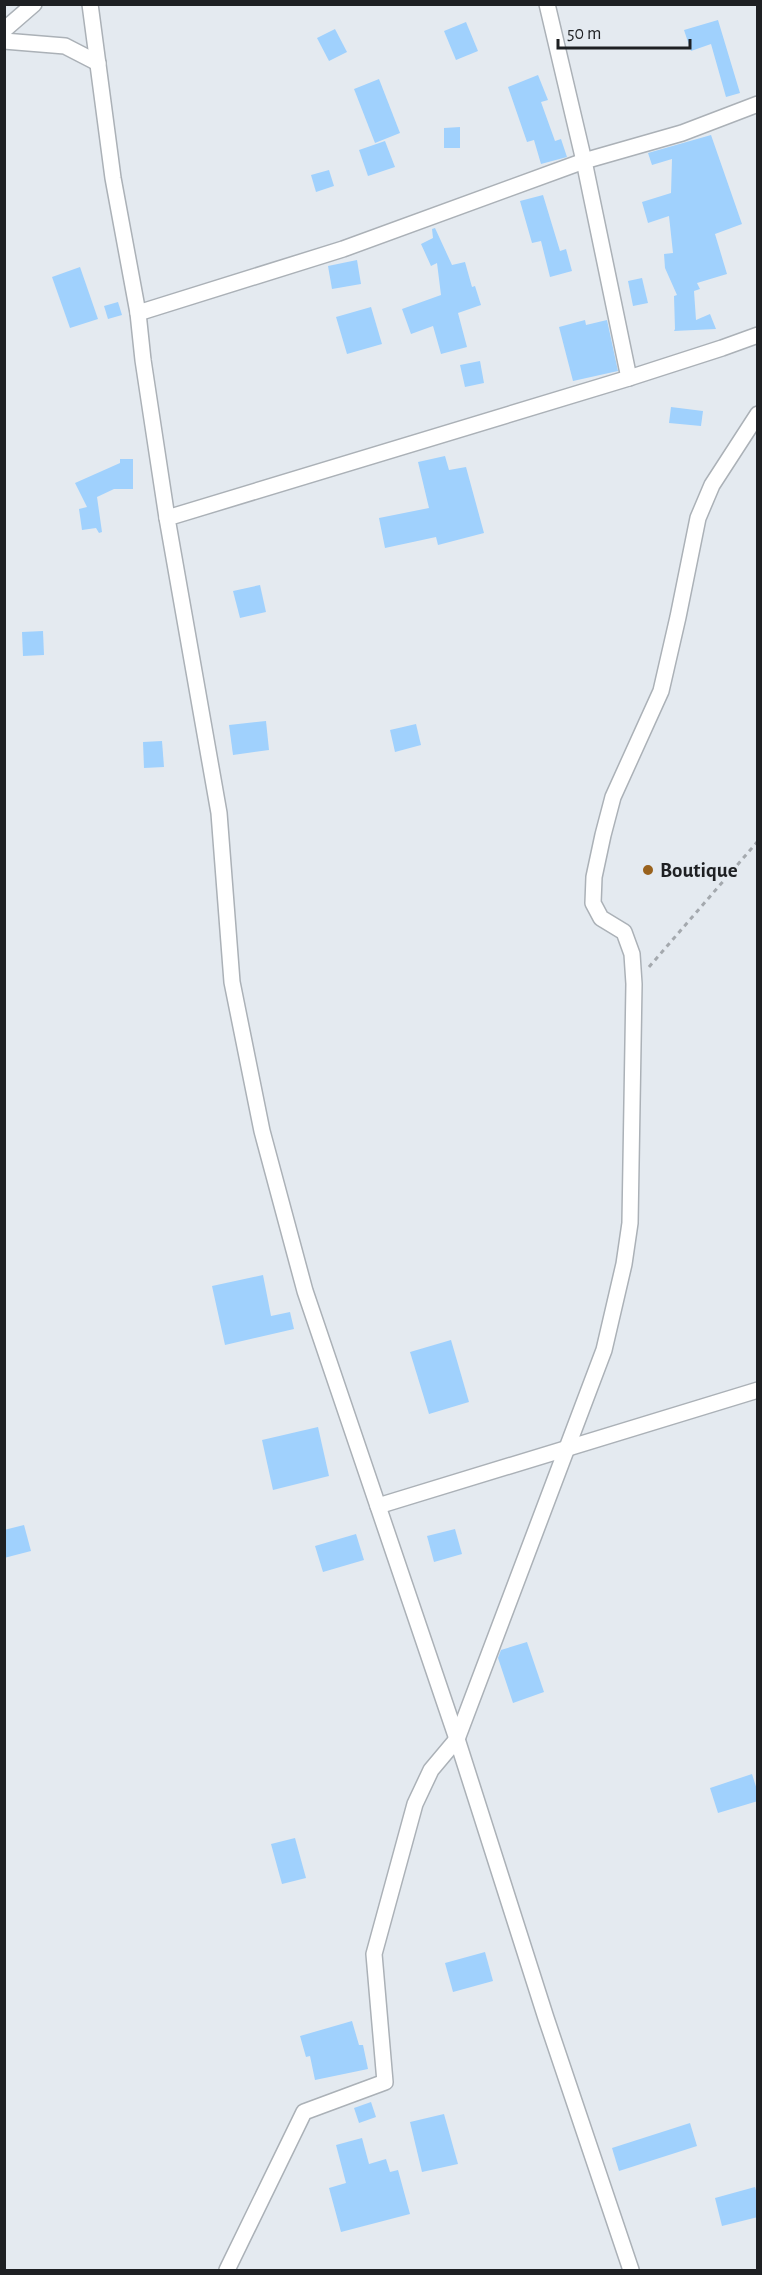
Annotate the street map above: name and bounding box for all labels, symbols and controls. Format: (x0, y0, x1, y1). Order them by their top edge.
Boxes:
scale bar (558, 12, 690, 50)
text: 50 m (567, 25, 601, 43)
place label: Boutique (660, 860, 738, 881)
marker: Boutique (641, 863, 655, 877)

